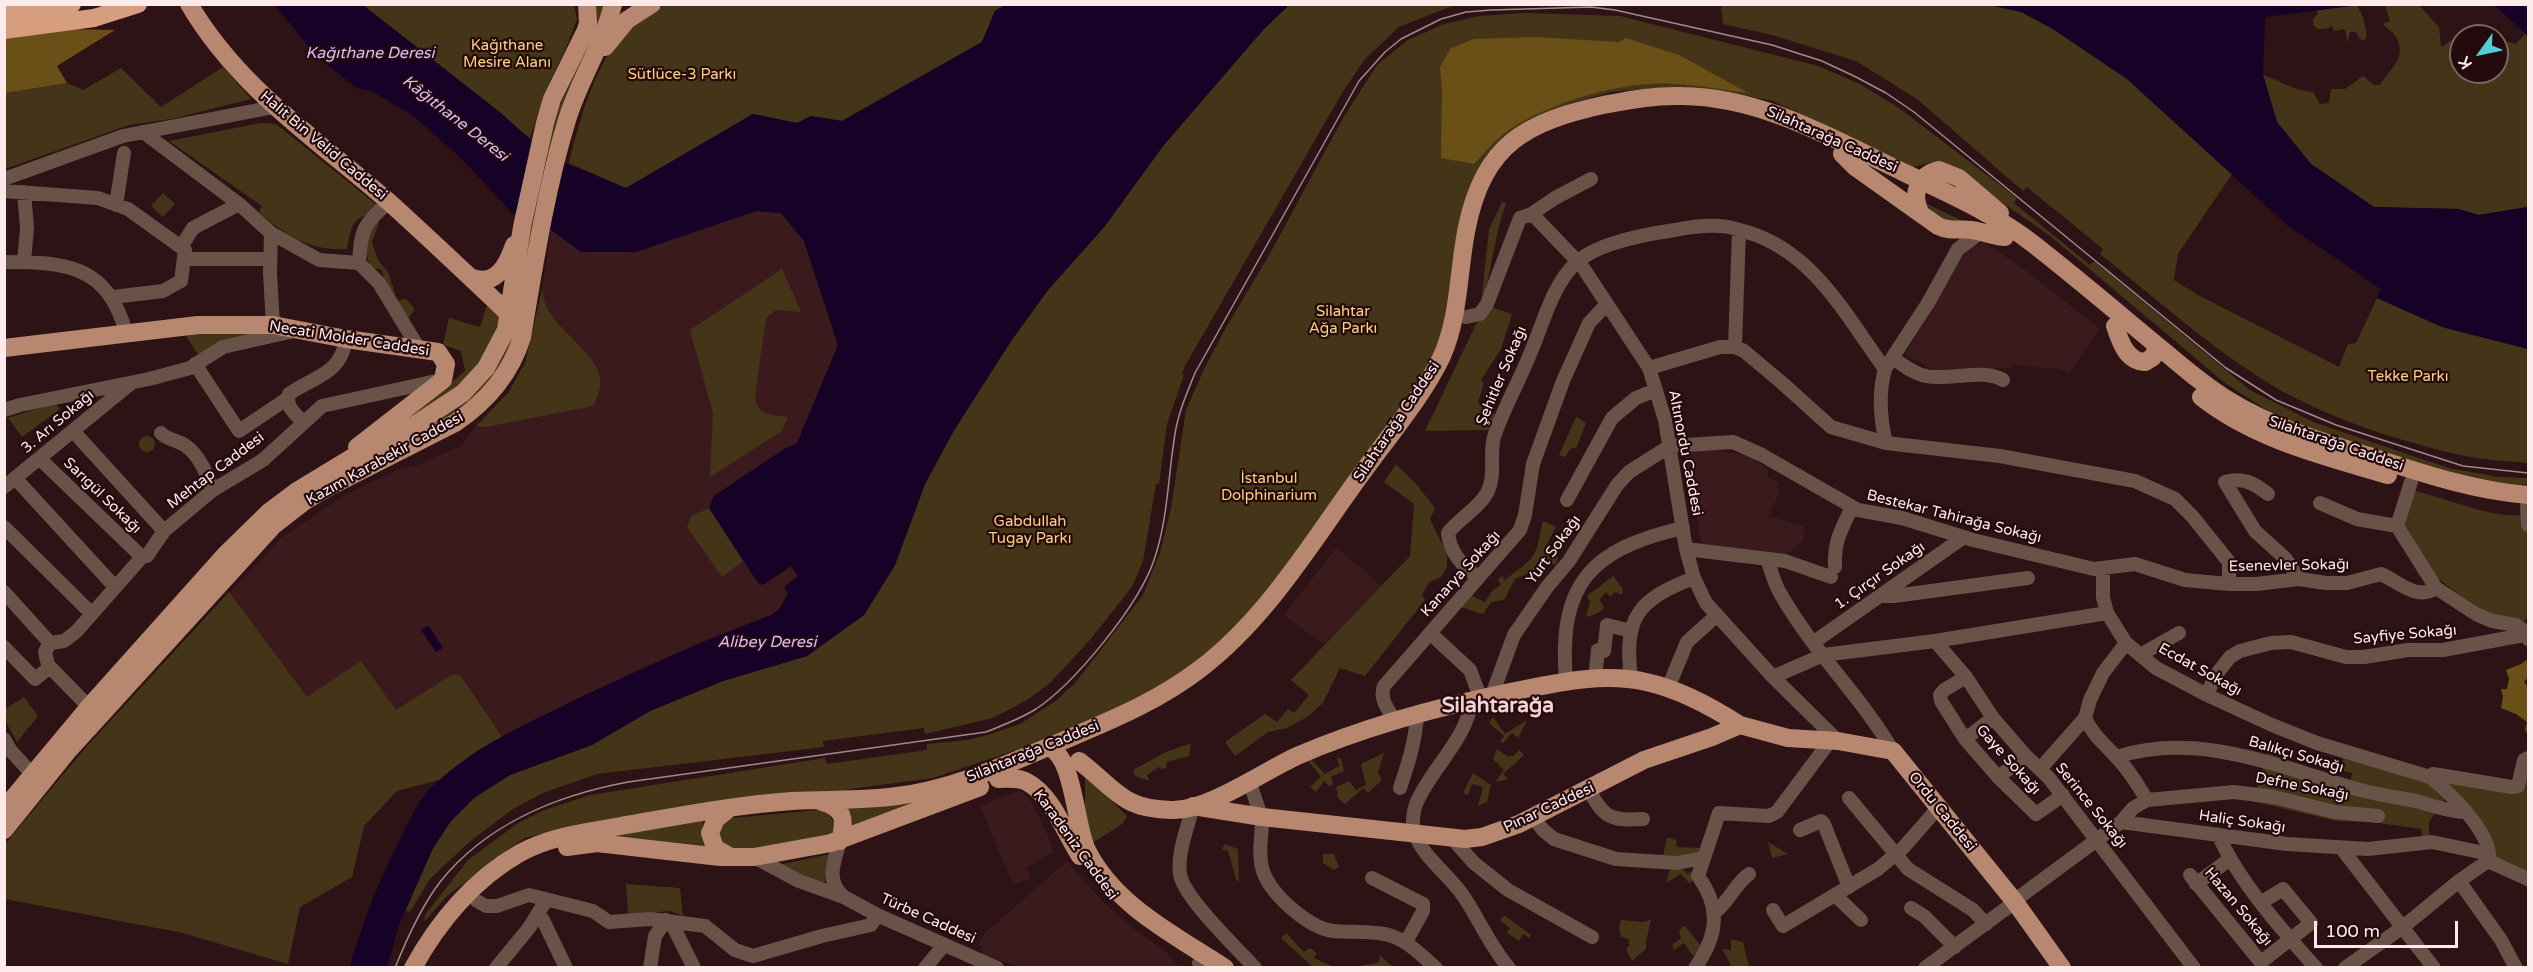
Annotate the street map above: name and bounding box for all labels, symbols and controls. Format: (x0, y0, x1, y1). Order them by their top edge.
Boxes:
north arrow (2449, 24, 2509, 84)
park label: Kağıthane Mesire Alanı (463, 37, 551, 72)
water label: Kağıthane Deresi (306, 44, 434, 64)
text: K (2454, 53, 2477, 73)
park label: Sütlüce-3 Parkı (628, 66, 736, 84)
water label: Kâğıthane Deresi (398, 72, 512, 166)
street label: Halit Bin Velid Caddesi (256, 88, 390, 204)
street label: Silahtarağa Caddesi (1764, 103, 1900, 177)
park label: Silahtar Ağa Parkı (1309, 303, 1377, 338)
street label: Necati Molder Caddesi (268, 317, 430, 361)
street label: Şehitler Sokağı (1473, 324, 1531, 428)
street label: Silahtarağa Caddesi (1350, 358, 1444, 486)
park label: Tekke Parkı (2367, 368, 2449, 386)
street label: 3. Arı Sokağı (18, 386, 98, 458)
street label: Altınordu Caddesi (1664, 389, 1706, 517)
street label: Kazım Karabekir Caddesi (303, 408, 467, 510)
street label: Silahtarağa Caddesi (2266, 412, 2406, 476)
street label: Mehtap Caddesi (164, 429, 268, 513)
street label: Sarıgül Sokağı (59, 454, 145, 538)
park label: İstanbul Dolphinarium (1221, 470, 1317, 505)
street label: Bestekar Tahirağa Sokağı (1865, 487, 2043, 547)
street label: Yurt Sokağı (1523, 512, 1585, 588)
park label: Gabdullah Tugay Parkı (989, 513, 1071, 548)
street label: Kanarya Sokağı (1417, 527, 1505, 621)
street label: 1. Çırçır Sokağı (1831, 538, 1929, 614)
street label: Esenevler Sokağı (2229, 556, 2349, 576)
street label: Sayfiye Sokağı (2353, 622, 2457, 648)
water label: Alibey Deresi (717, 633, 817, 653)
street label: Ecdat Sokağı (2155, 640, 2245, 700)
district label: Silahtarağa (1442, 693, 1554, 719)
street label: Silahtarağa Caddesi (964, 717, 1102, 787)
street label: Gaye Sokağı (1972, 721, 2044, 799)
street label: Balıkçı Sokağı (2246, 733, 2346, 777)
street label: Serince Sokağı (2051, 760, 2131, 852)
street label: Ordu Caddesi (1904, 769, 1980, 855)
street label: Defne Sokağı (2254, 769, 2350, 805)
street label: Pınar Caddesi (1501, 779, 1597, 837)
street label: Karadeniz Caddesi (1029, 786, 1121, 904)
street label: Haliç Sokağı (2198, 807, 2286, 837)
street label: Hazan Sokağı (2200, 864, 2276, 950)
street label: Türbe Caddesi (878, 890, 978, 948)
scale bar (2317, 909, 2461, 947)
text: 100 m (2325, 920, 2380, 942)

